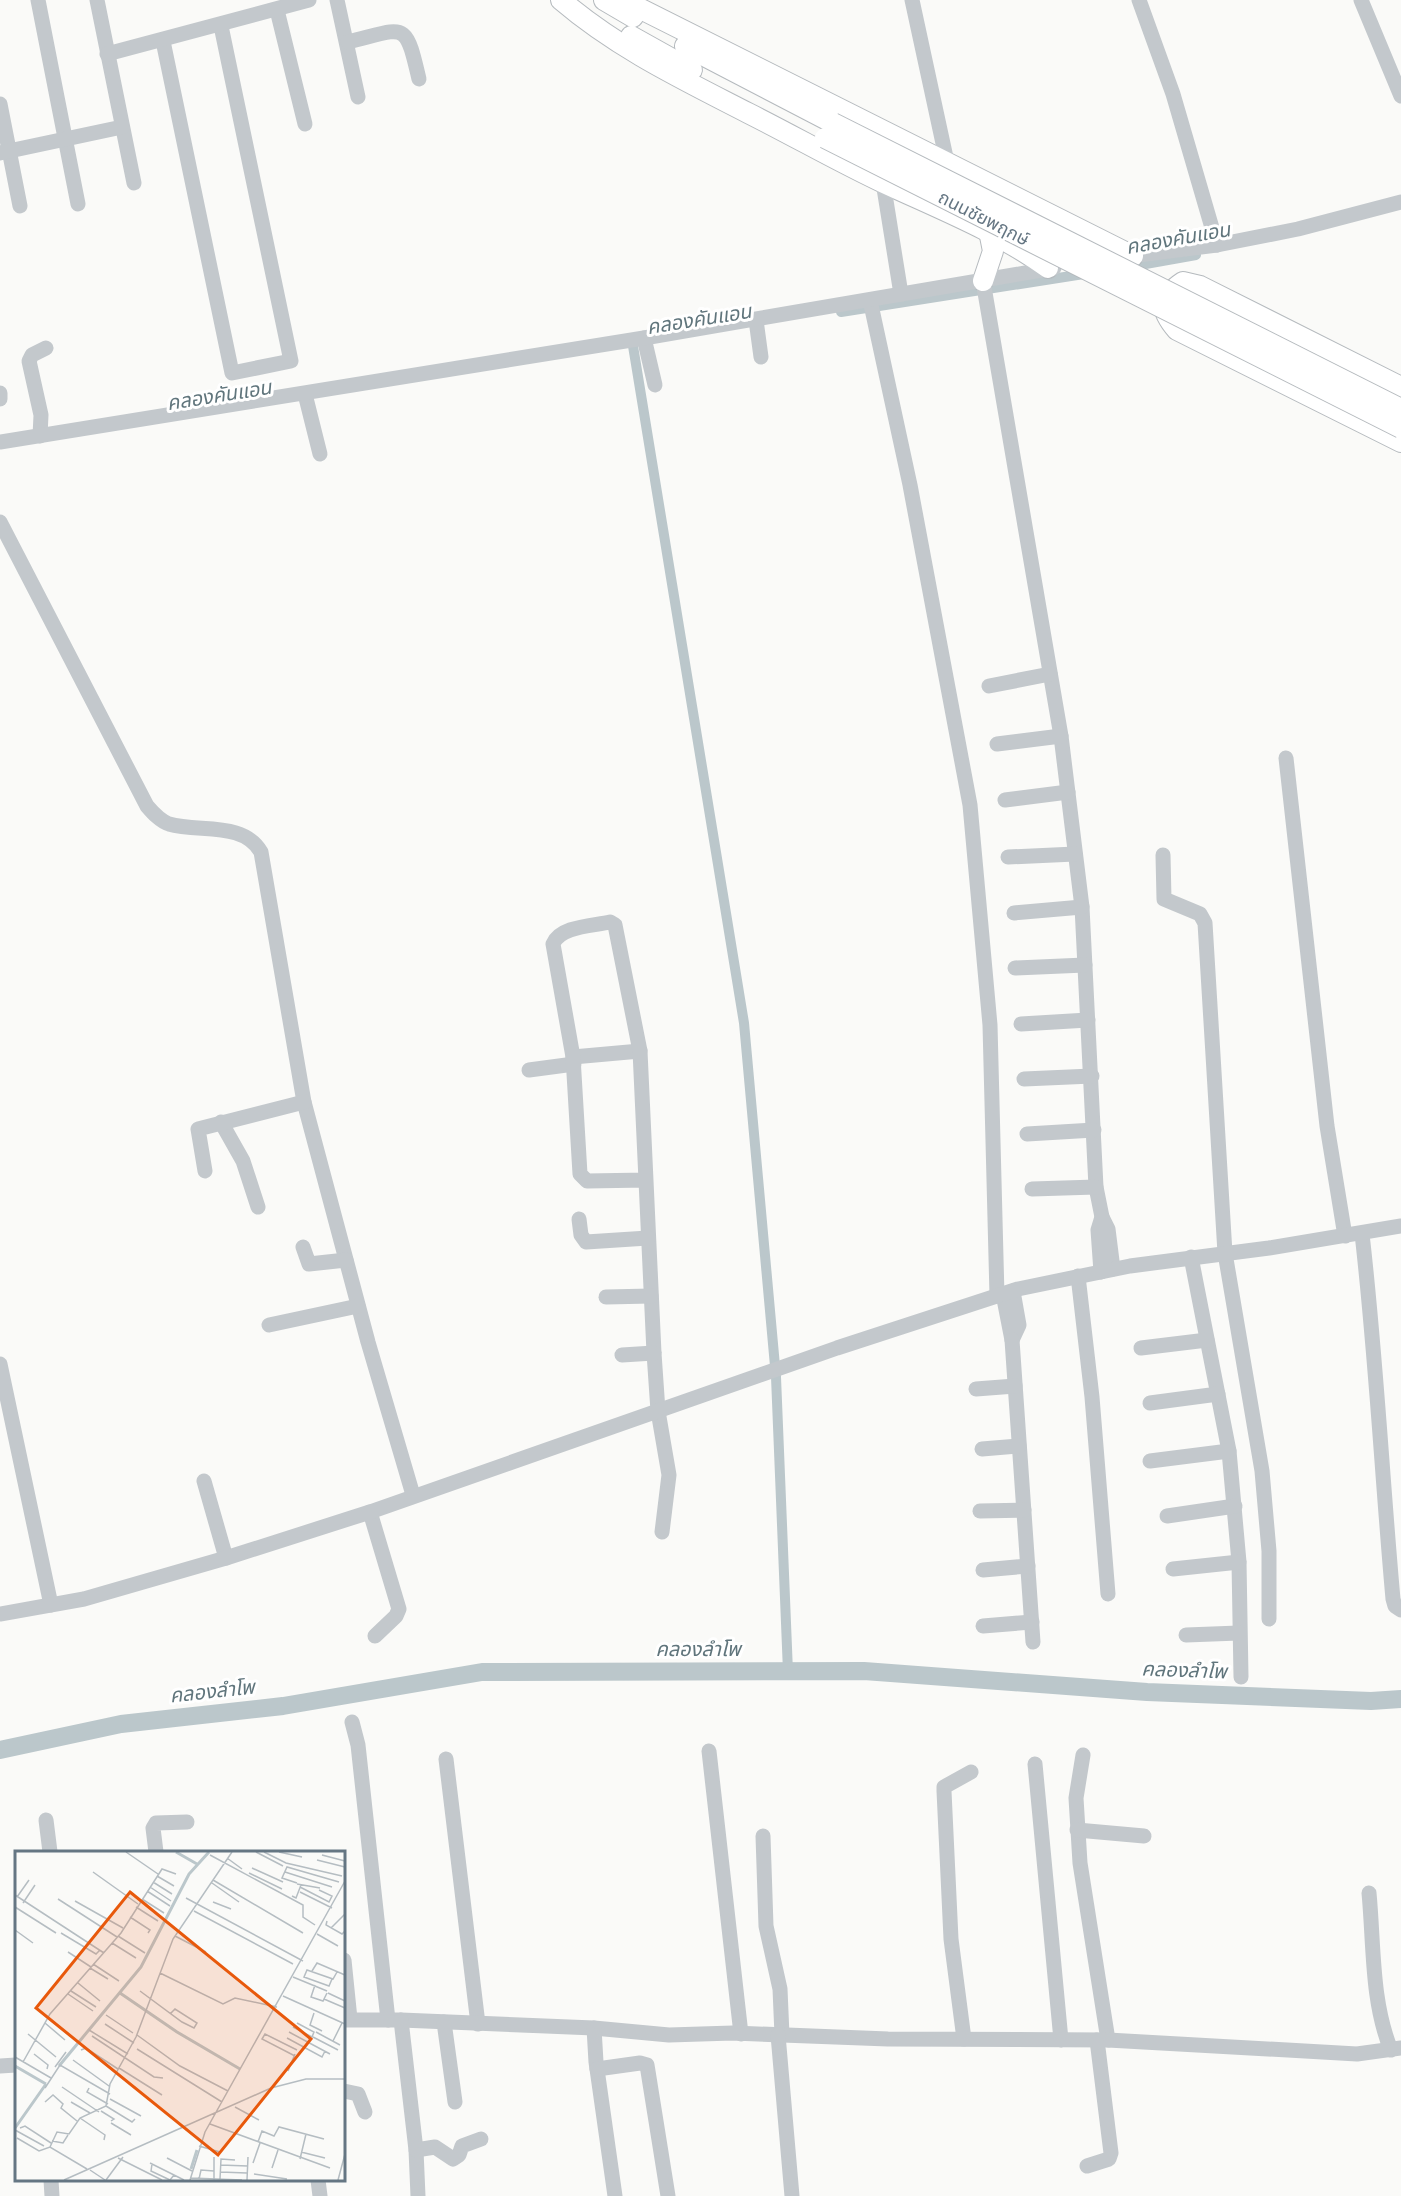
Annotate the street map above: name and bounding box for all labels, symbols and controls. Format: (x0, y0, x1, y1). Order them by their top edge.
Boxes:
street label: ถนนชัยพฤกษ์ (935, 185, 1033, 251)
water label: คลองคันแอน (1124, 216, 1234, 260)
water label: คลองคันแอน (645, 298, 755, 340)
water label: คลองคันแอน (165, 374, 275, 416)
water label: คลองลำโพ (655, 1636, 743, 1662)
water label: คลองลำโพ (1141, 1656, 1229, 1685)
water label: คลองลำโพ (168, 1673, 258, 1708)
inset map (15, 1851, 345, 2181)

